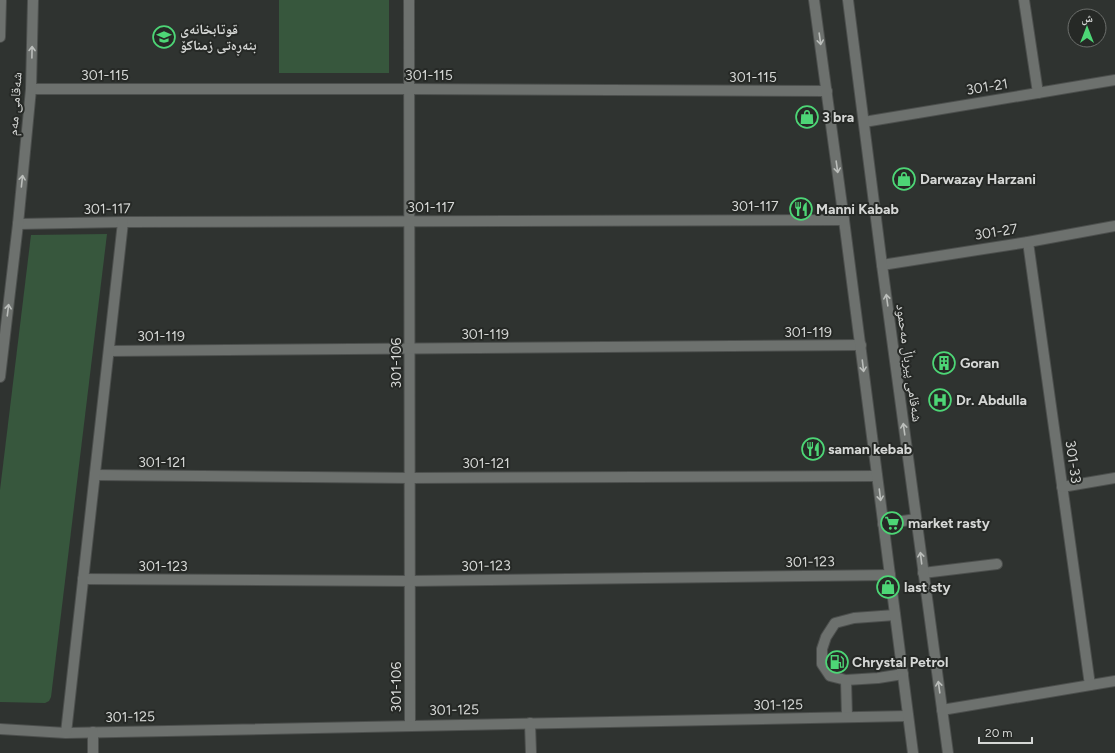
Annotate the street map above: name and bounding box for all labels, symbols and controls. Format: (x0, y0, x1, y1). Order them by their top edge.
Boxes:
north arrow (1067, 8, 1107, 48)
text: ش (1081, 12, 1093, 26)
place label: قوتابخانەی بنەڕەتی زمناکۆ (180, 21, 257, 56)
school or university icon: قوتابخانەی بنەڕەتی زمناکۆ (151, 24, 177, 50)
one-way arrow (816, 32, 824, 45)
one-way arrow (28, 46, 36, 59)
street label: 301-115 (81, 67, 129, 84)
street label: 301-115 (405, 67, 453, 84)
street label: 301-115 (729, 69, 777, 86)
street label: شەقامی مەم (4, 71, 27, 137)
street label: 301-21 (965, 75, 1009, 99)
shop icon: 3 bra (794, 104, 820, 130)
place label: 3 bra (822, 109, 854, 126)
one-way arrow (833, 161, 841, 174)
shop icon: Darwazay Harzani (891, 166, 917, 192)
place label: Darwazay Harzani (920, 171, 1036, 188)
one-way arrow (19, 175, 26, 188)
restaurant icon: Manni Kabab (788, 196, 814, 222)
street label: 301-117 (731, 198, 779, 215)
street label: 301-117 (407, 199, 455, 216)
street label: 301-117 (83, 200, 131, 218)
place label: Manni Kabab (816, 201, 899, 218)
street label: 301-27 (973, 220, 1019, 244)
one-way arrow (883, 294, 891, 307)
street label: شەقامی پیرباڵ مەحمود (892, 303, 926, 423)
one-way arrow (4, 304, 12, 317)
street label: 301-119 (784, 324, 832, 341)
street label: 301-119 (461, 326, 509, 343)
street label: 301-119 (137, 328, 185, 345)
street label: 301-106 (388, 337, 405, 388)
building icon: Goran (931, 350, 957, 376)
place label: Goran (960, 355, 999, 372)
one-way arrow (859, 359, 867, 372)
hospital icon: Dr. Abdulla (927, 387, 953, 413)
place label: Dr. Abdulla (956, 392, 1027, 409)
one-way arrow (900, 423, 908, 436)
restaurant icon: saman kebab (800, 436, 826, 462)
street label: 301-33 (1062, 439, 1084, 485)
place label: saman kebab (828, 441, 912, 458)
street label: 301-121 (138, 454, 186, 471)
street label: 301-121 (462, 455, 510, 472)
one-way arrow (876, 488, 883, 501)
supermarket icon: market rasty (879, 510, 905, 536)
place label: market rasty (908, 515, 991, 532)
one-way arrow (918, 552, 925, 565)
street label: 301-123 (785, 553, 835, 571)
street label: 301-123 (461, 557, 511, 575)
street label: 301-123 (138, 558, 188, 575)
shop icon: last sty (875, 574, 901, 600)
place label: last sty (904, 579, 952, 596)
fuel station icon: Chrystal Petrol (824, 649, 850, 675)
place label: Chrystal Petrol (852, 654, 948, 671)
street label: 301-106 (388, 661, 405, 712)
one-way arrow (935, 681, 943, 694)
street label: 301-125 (753, 696, 803, 714)
street label: 301-125 (429, 701, 479, 719)
street label: 301-125 (105, 708, 155, 726)
scale bar (979, 719, 1032, 745)
text: 20 m (985, 726, 1013, 740)

